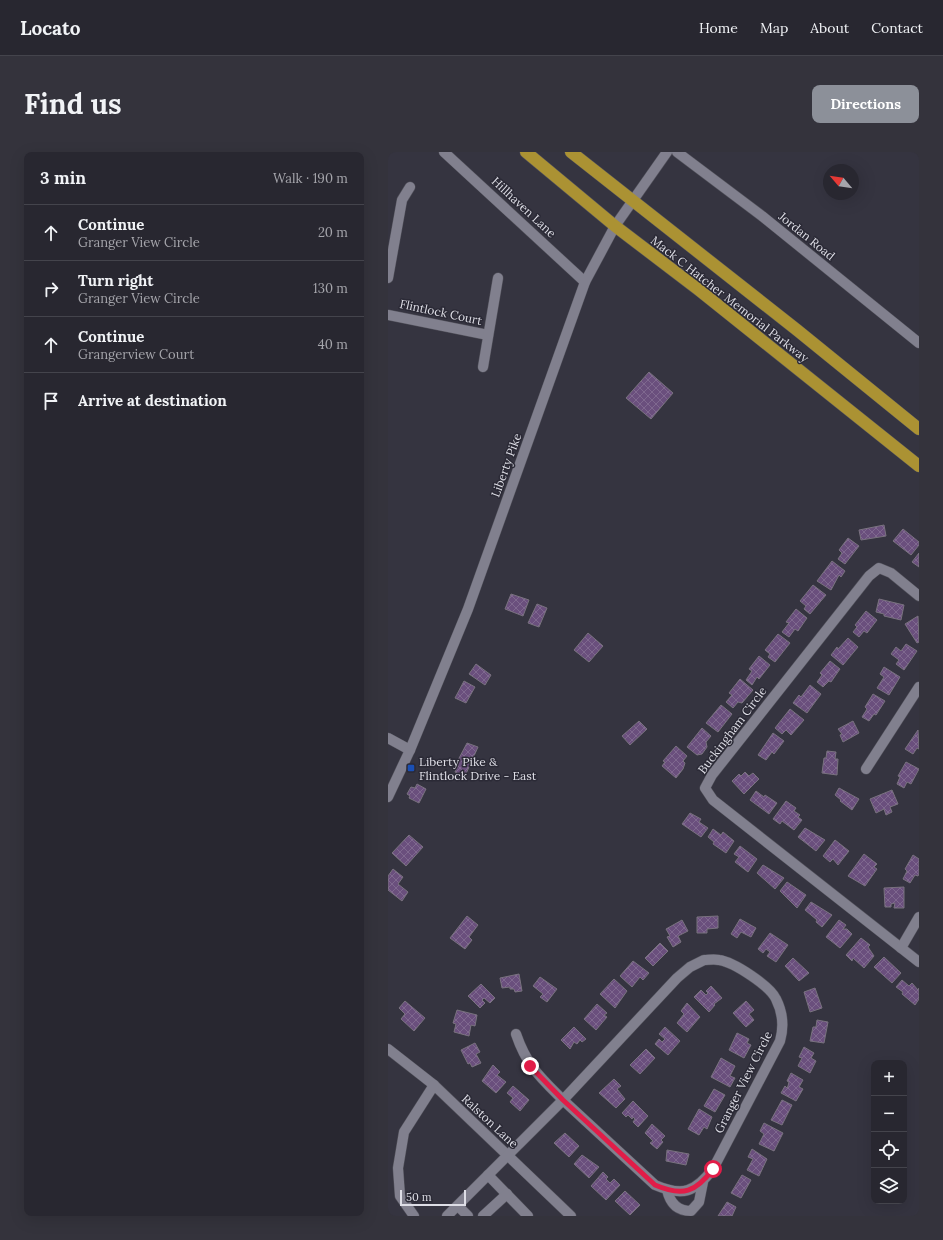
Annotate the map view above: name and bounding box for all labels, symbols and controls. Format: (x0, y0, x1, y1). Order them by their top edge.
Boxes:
text: Locato (20, 16, 81, 40)
text: Home (699, 19, 738, 37)
text: Map (760, 19, 788, 37)
text: About (810, 19, 849, 37)
text: Contact (871, 19, 923, 37)
button: Directions (812, 85, 919, 123)
text: Find us (24, 86, 122, 122)
north arrow (823, 164, 859, 200)
text: 3 min (40, 167, 86, 189)
text: Walk · 190 m (273, 170, 348, 187)
street label: Hillhaven Lane (489, 173, 560, 241)
street label: Jordan Road (775, 208, 838, 263)
text: Continue (78, 215, 144, 234)
icon: ahead (40, 222, 62, 244)
text: 20 m (318, 224, 348, 241)
street label: Mack C Hatcher Memorial Parkway (648, 233, 813, 366)
text: Granger View Circle (78, 234, 200, 251)
text: Turn right (78, 271, 154, 290)
icon: right (40, 278, 62, 300)
text: 130 m (313, 280, 348, 297)
text: Granger View Circle (78, 290, 200, 307)
street label: Flintlock Court (398, 296, 484, 328)
text: Continue (78, 327, 144, 346)
icon: ahead (40, 334, 62, 356)
text: 40 m (318, 336, 348, 353)
text: Grangerview Court (78, 346, 194, 363)
icon: arrive (40, 390, 62, 412)
text: Arrive at destination (78, 391, 227, 410)
street label: Liberty Pike (488, 431, 525, 499)
street label: Buckingham Circle (694, 683, 770, 777)
place label: Liberty Pike & Flintlock Drive - East (419, 754, 537, 783)
marker: Liberty Pike & Flintlock Drive - East (406, 763, 416, 773)
street label: Granger View Circle (711, 1028, 775, 1135)
route end (521, 1057, 539, 1075)
map controls (871, 1060, 907, 1204)
button: + (871, 1060, 907, 1096)
street label: Ralston Lane (459, 1091, 522, 1151)
button: − (871, 1096, 907, 1132)
button: locate (871, 1132, 907, 1168)
route start (704, 1160, 722, 1178)
button: layers (871, 1168, 907, 1204)
scale bar (400, 1188, 466, 1207)
text: 50 m (406, 1190, 432, 1204)

